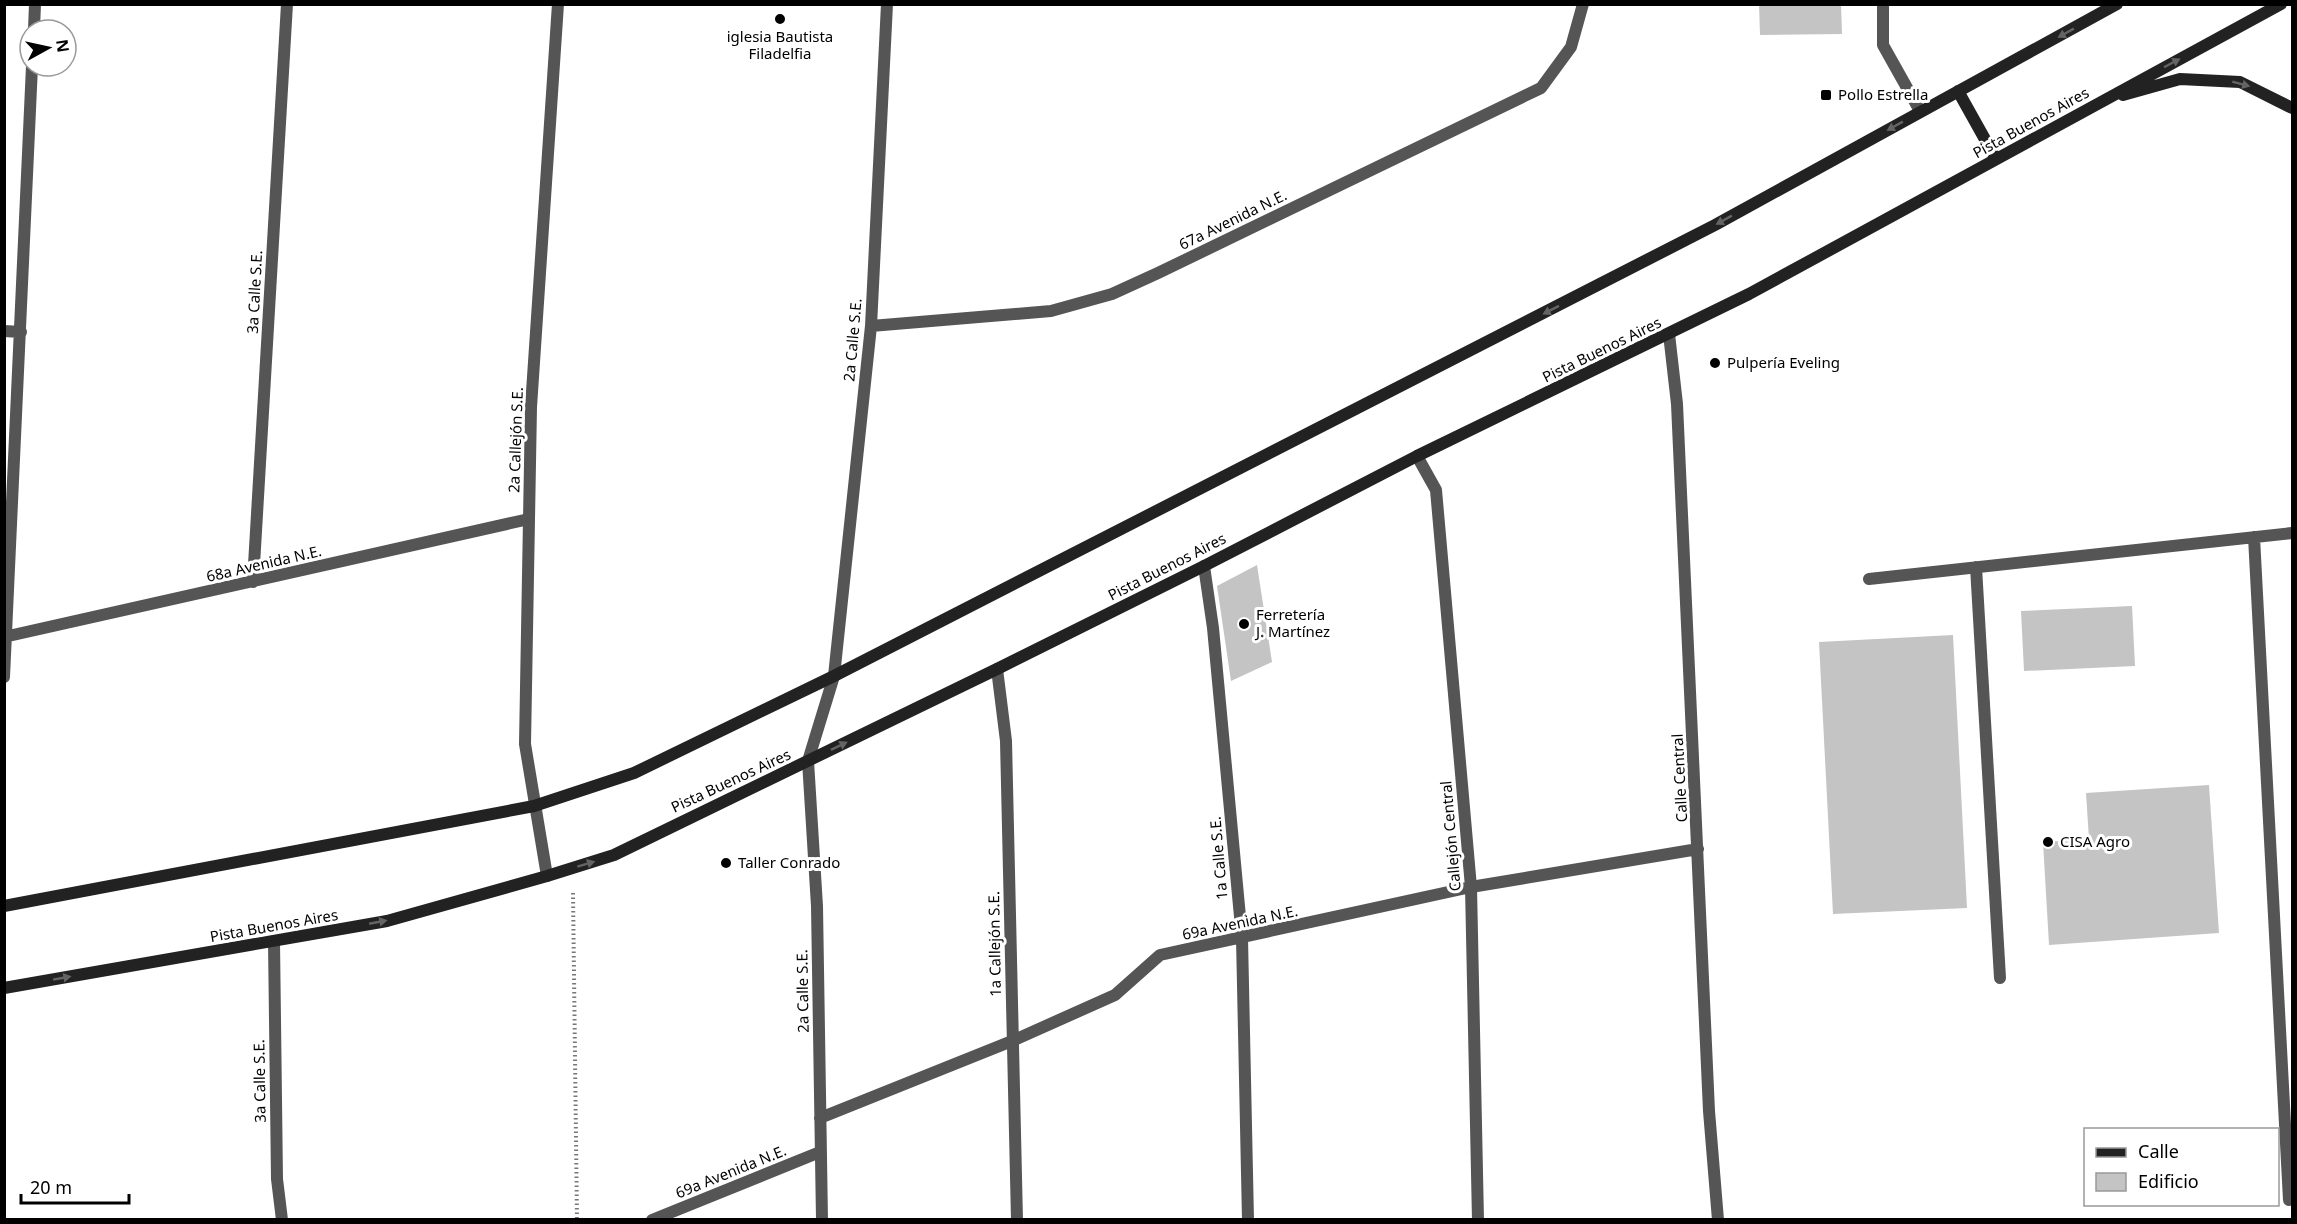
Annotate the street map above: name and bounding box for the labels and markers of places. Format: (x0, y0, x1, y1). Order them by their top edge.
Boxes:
marker: iglesia Bautista Filadelfia (773, 12, 787, 26)
place label: iglesia Bautista Filadelfia (727, 26, 833, 63)
place label: Pollo Estrella (1838, 84, 1928, 104)
marker: Pollo Estrella (1819, 88, 1833, 102)
place label: Pulpería Eveling (1727, 352, 1840, 372)
marker: Pulpería Eveling (1708, 356, 1722, 370)
place label: Ferretería J. Martínez (1254, 604, 1330, 641)
marker: Ferretería J. Martínez (1237, 617, 1251, 631)
place label: CISA Agro (2060, 831, 2130, 851)
marker: CISA Agro (2041, 835, 2055, 849)
place label: Taller Conrado (738, 852, 840, 872)
marker: Taller Conrado (719, 856, 733, 870)

